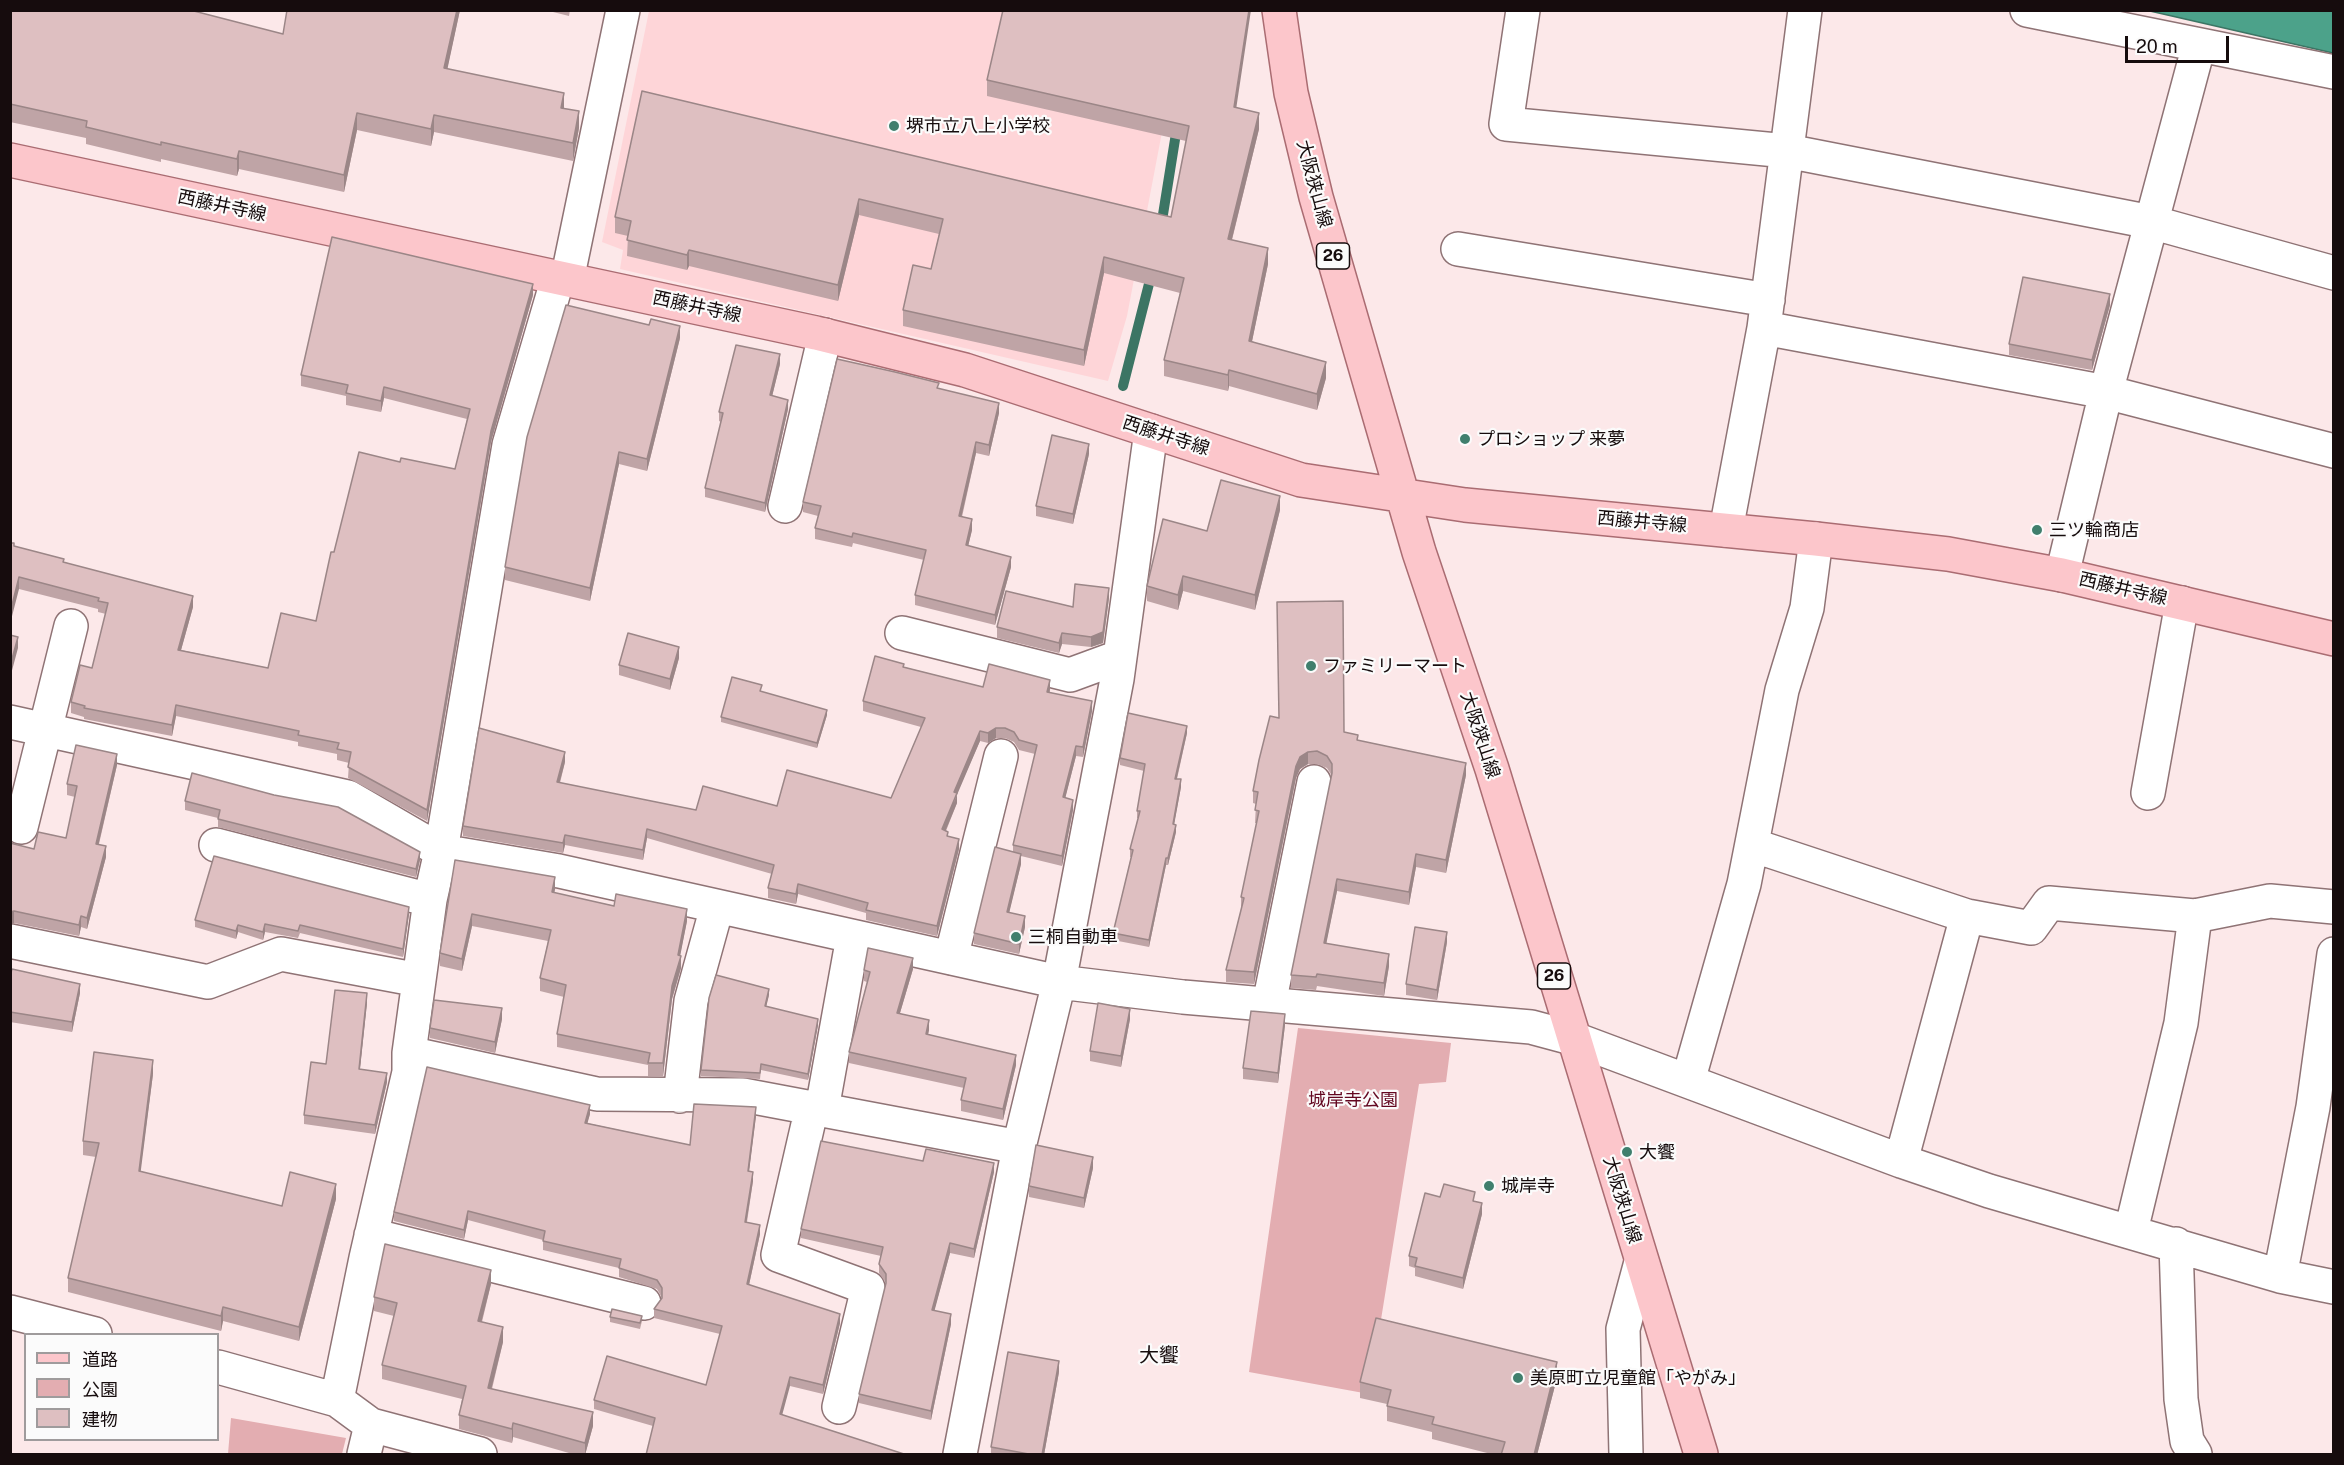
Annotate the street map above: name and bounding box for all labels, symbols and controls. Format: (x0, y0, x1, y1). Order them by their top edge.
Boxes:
scale bar (2128, 24, 2232, 62)
text: 20 m (2136, 36, 2178, 57)
place label: 堺市立八上小学校 (906, 115, 1050, 137)
marker: 堺市立八上小学校 (887, 119, 901, 133)
street label: 大阪狭山線 (1292, 138, 1336, 230)
street label: 西藤井寺線 (176, 186, 268, 226)
road number: 26 (1316, 243, 1350, 269)
street label: 西藤井寺線 (651, 287, 743, 327)
street label: 西藤井寺線 (1120, 412, 1212, 460)
place label: プロショップ 来夢 (1477, 428, 1625, 450)
marker: プロショップ 来夢 (1458, 432, 1472, 446)
street label: 西藤井寺線 (1596, 507, 1688, 537)
place label: 三ツ輪商店 (2049, 519, 2139, 541)
marker: 三ツ輪商店 (2030, 523, 2044, 537)
street label: 西藤井寺線 (2077, 568, 2169, 610)
place label: ファミリーマート (1323, 655, 1467, 677)
marker: ファミリーマート (1304, 659, 1318, 673)
street label: 大阪狭山線 (1456, 689, 1504, 781)
place label: 三桐自動車 (1028, 926, 1118, 948)
marker: 三桐自動車 (1009, 930, 1023, 944)
road number: 26 (1538, 963, 1570, 989)
park label: 城岸寺公園 (1308, 1089, 1398, 1111)
place label: 大饗 (1639, 1141, 1675, 1163)
marker: 大饗 (1620, 1145, 1634, 1159)
street label: 大阪狭山線 (1599, 1154, 1645, 1246)
place label: 城岸寺 (1501, 1175, 1555, 1197)
marker: 城岸寺 (1482, 1179, 1496, 1193)
legend (24, 1333, 219, 1441)
district label: 大饗 (1139, 1344, 1179, 1368)
text: 道路 (82, 1349, 118, 1370)
place label: 美原町立児童館「やがみ」 (1530, 1367, 1746, 1389)
marker: 美原町立児童館「やがみ」 (1511, 1371, 1525, 1385)
text: 公園 (82, 1379, 118, 1400)
text: 建物 (82, 1409, 118, 1430)

